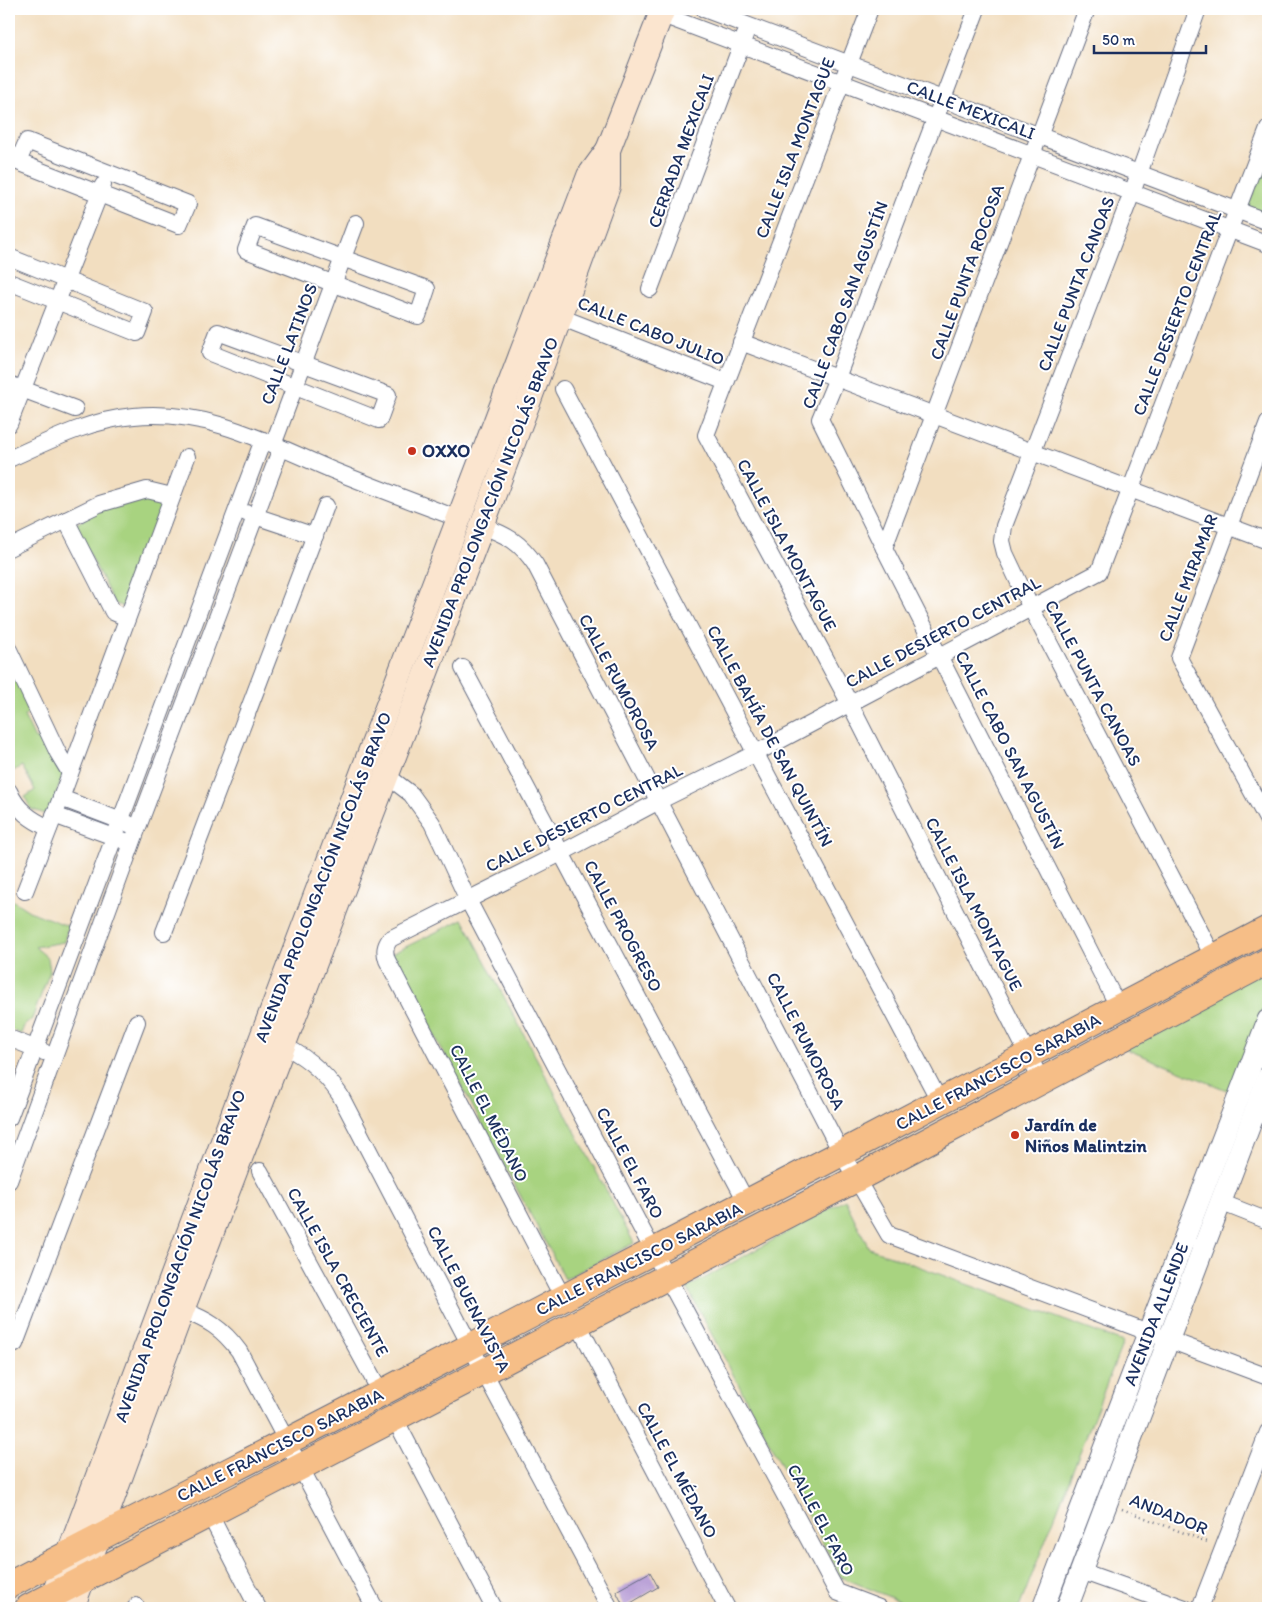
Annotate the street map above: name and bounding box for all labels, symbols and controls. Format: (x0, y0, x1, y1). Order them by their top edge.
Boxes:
scale bar (1094, 22, 1207, 54)
text: 50 m (1102, 31, 1135, 49)
street label: CALLE ISLA MONTAGUE (750, 54, 840, 242)
street label: CERRADA MEXICALI (643, 71, 719, 231)
street label: CALLE MEXICALI (904, 75, 1038, 145)
street label: CALLE PUNTA ROCOSA (925, 181, 1009, 363)
street label: CALLE PUNTA CANOAS (1033, 194, 1119, 374)
street label: CALLE CABO SAN AGUSTÍN (797, 198, 893, 412)
street label: CALLE DESIERTO CENTRAL (1128, 207, 1226, 419)
street label: CALLE LATINOS (256, 280, 322, 408)
street label: CALLE CABO JULIO (574, 291, 728, 371)
street label: AVENIDA PROLONGACIÓN NICOLÁS BRAVO (417, 334, 563, 670)
place label: OXXO (422, 440, 470, 462)
marker: OXXO (406, 445, 418, 457)
street label: CALLE ISLA MONTAGUE (732, 455, 842, 635)
street label: CALLE MIRAMAR (1153, 511, 1223, 645)
street label: CALLE DESIERTO CENTRAL (842, 571, 1044, 693)
street label: CALLE PUNTA CANOAS (1040, 596, 1146, 770)
street label: CALLE RUMOROSA (574, 610, 664, 754)
street label: CALLE BAHÍA DE SAN QUINTÍN (702, 621, 838, 851)
street label: CALLE CABO SAN AGUSTÍN (950, 647, 1070, 853)
street label: AVENIDA PROLONGACIÓN NICOLÁS BRAVO (250, 709, 396, 1045)
street label: CALLE DESIERTO CENTRAL (482, 759, 686, 877)
street label: CALLE ISLA MONTAGUE (921, 813, 1027, 995)
street label: CALLE PROGRESO (579, 856, 667, 996)
street label: CALLE RUMOROSA (762, 969, 850, 1114)
street label: CALLE FRANCISCO SARABIA (892, 1008, 1105, 1135)
street label: CALLE EL MÉDANO (445, 1040, 533, 1186)
street label: AVENIDA PROLONGACIÓN NICOLÁS BRAVO (109, 1087, 251, 1425)
street label: CALLE EL FARO (591, 1103, 669, 1223)
place label: Jardín de Niños Malintzin (1024, 1114, 1147, 1157)
marker: Jardín de Niños Malintzin (1009, 1129, 1021, 1141)
street label: CALLE ISLA CRECIENTE (282, 1184, 394, 1360)
street label: CALLE FRANCISCO SARABIA (532, 1197, 746, 1321)
street label: CALLE BUENAVISTA (423, 1222, 516, 1376)
street label: AVENIDA ALLENDE (1119, 1239, 1193, 1389)
street label: CALLE FRANCISCO SARABIA (173, 1383, 387, 1507)
street label: CALLE EL MÉDANO (632, 1398, 722, 1542)
street label: CALLE EL FARO (782, 1460, 860, 1580)
street label: ANDADOR (1127, 1488, 1211, 1540)

